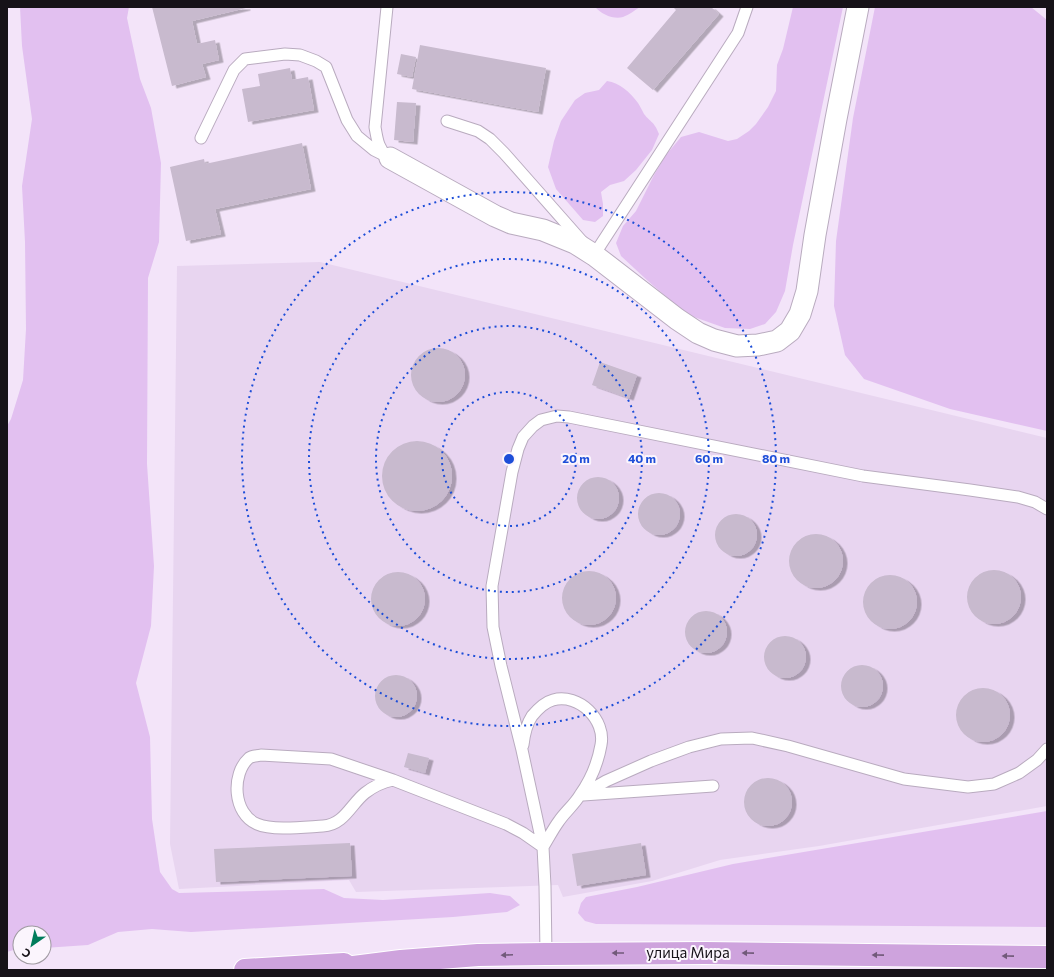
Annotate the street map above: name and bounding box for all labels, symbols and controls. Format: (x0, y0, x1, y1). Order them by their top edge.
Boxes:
text: 20 m (562, 451, 590, 465)
text: 40 m (628, 451, 656, 465)
text: 60 m (695, 451, 723, 465)
text: 80 m (762, 451, 790, 465)
centre of rings (502, 452, 516, 466)
north arrow (12, 925, 52, 965)
street label: улица Мира (646, 943, 730, 961)
text: С (19, 946, 33, 961)
one-way arrow (611, 950, 624, 956)
one-way arrow (741, 950, 754, 956)
one-way arrow (500, 952, 513, 958)
one-way arrow (871, 952, 884, 958)
one-way arrow (1001, 953, 1014, 959)

